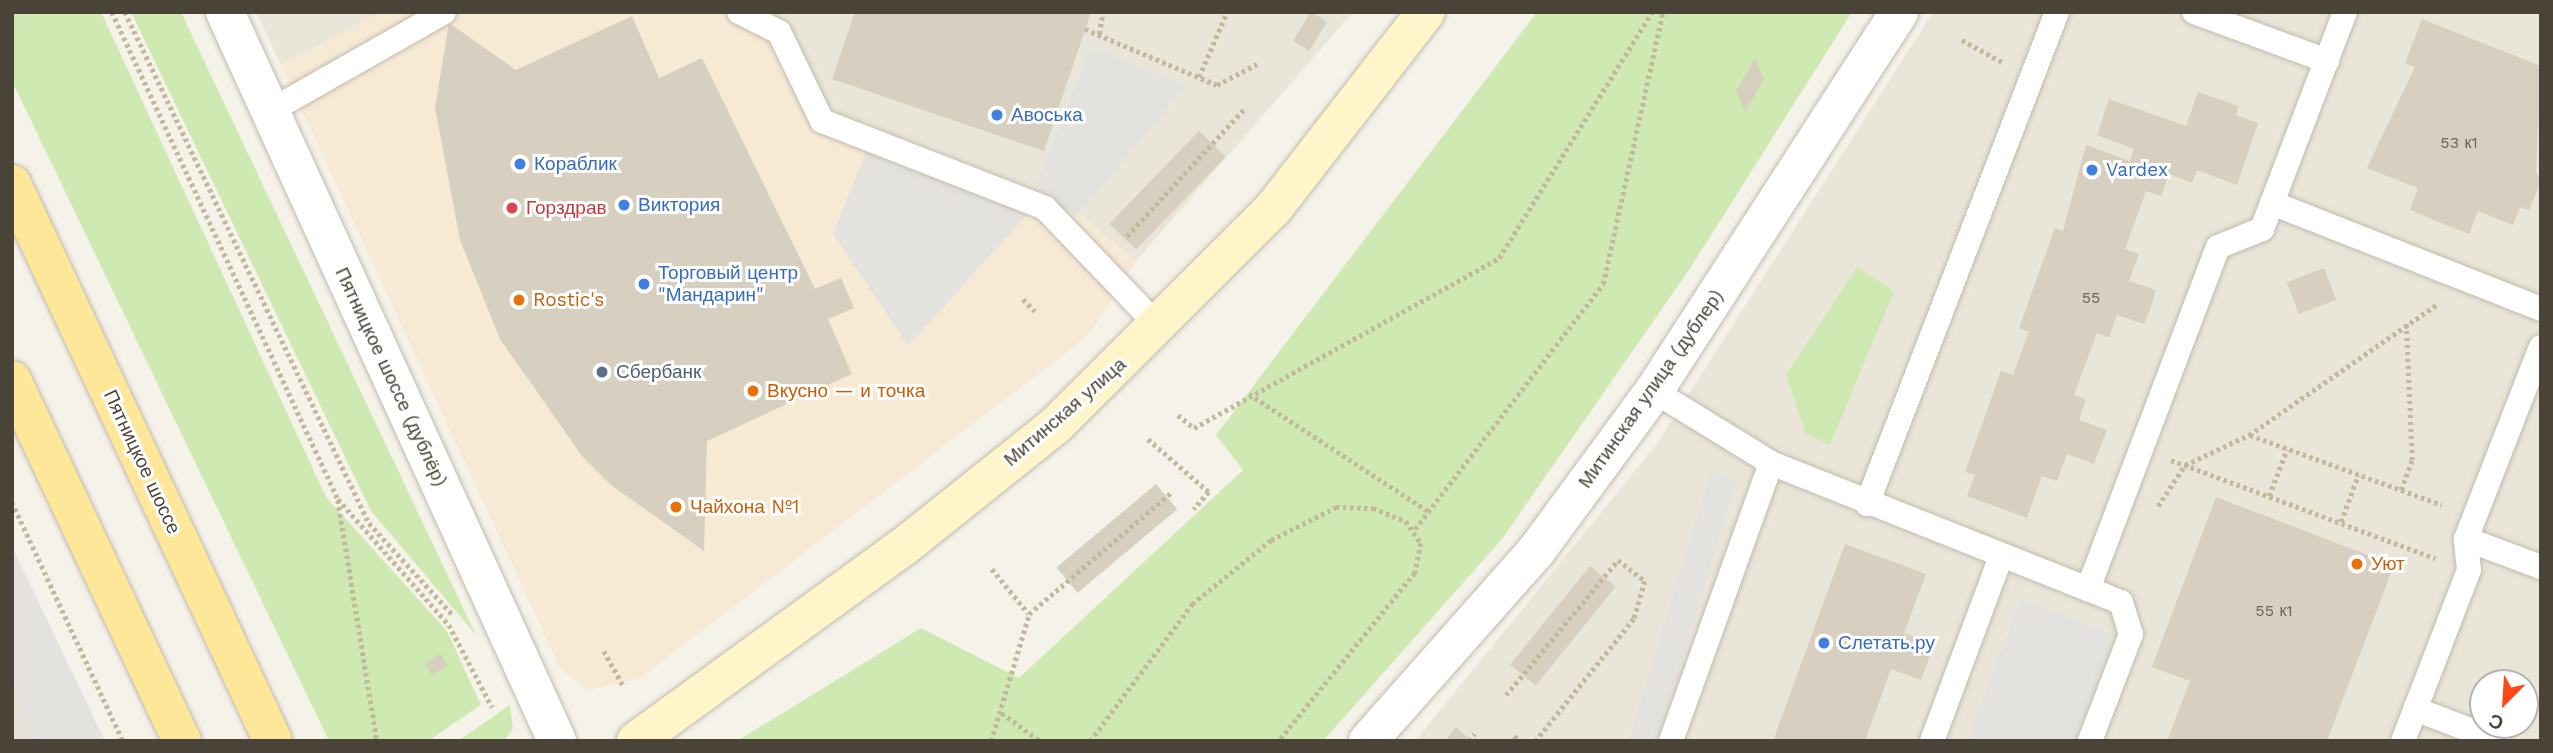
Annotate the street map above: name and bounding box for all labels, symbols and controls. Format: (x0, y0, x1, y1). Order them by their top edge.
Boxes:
place label: Авоська (1011, 104, 1083, 126)
marker: Авоська (989, 107, 1005, 123)
house number: 53 к1 (2440, 133, 2478, 153)
place label: Кораблик (534, 153, 617, 175)
marker: Кораблик (512, 156, 528, 172)
place label: Vardex (2106, 159, 2168, 181)
marker: Vardex (2084, 162, 2100, 178)
place label: Виктория (638, 194, 720, 216)
place label: Горздрав (526, 197, 607, 219)
marker: Виктория (616, 197, 632, 213)
marker: Горздрав (504, 200, 520, 216)
place label: Торговый центр "Мандарин" (658, 262, 798, 306)
street label: Пятницкое шоссе (дублёр) (330, 264, 452, 490)
marker: Торговый центр "Мандарин" (636, 276, 652, 292)
street label: Митинская улица (дублер) (1574, 285, 1728, 493)
house number: 55 (2082, 288, 2100, 308)
place label: Rostic's (533, 289, 604, 311)
marker: Rostic's (511, 292, 527, 308)
street label: Митинская улица (999, 353, 1131, 471)
place label: Сбербанк (616, 361, 701, 383)
marker: Сбербанк (594, 364, 610, 380)
place label: Вкусно — и точка (767, 380, 925, 402)
marker: Вкусно — и точка (745, 383, 761, 399)
street label: Пятницкое шоссе (99, 386, 185, 538)
place label: Чайхона №1 (690, 496, 799, 518)
marker: Чайхона №1 (668, 499, 684, 515)
place label: Уют (2371, 553, 2405, 575)
marker: Уют (2349, 556, 2365, 572)
house number: 55 к1 (2255, 601, 2293, 621)
place label: Слетать.ру (1838, 632, 1935, 654)
marker: Слетать.ру (1816, 635, 1832, 651)
north arrow (2469, 669, 2539, 739)
text: С (2485, 709, 2507, 735)

